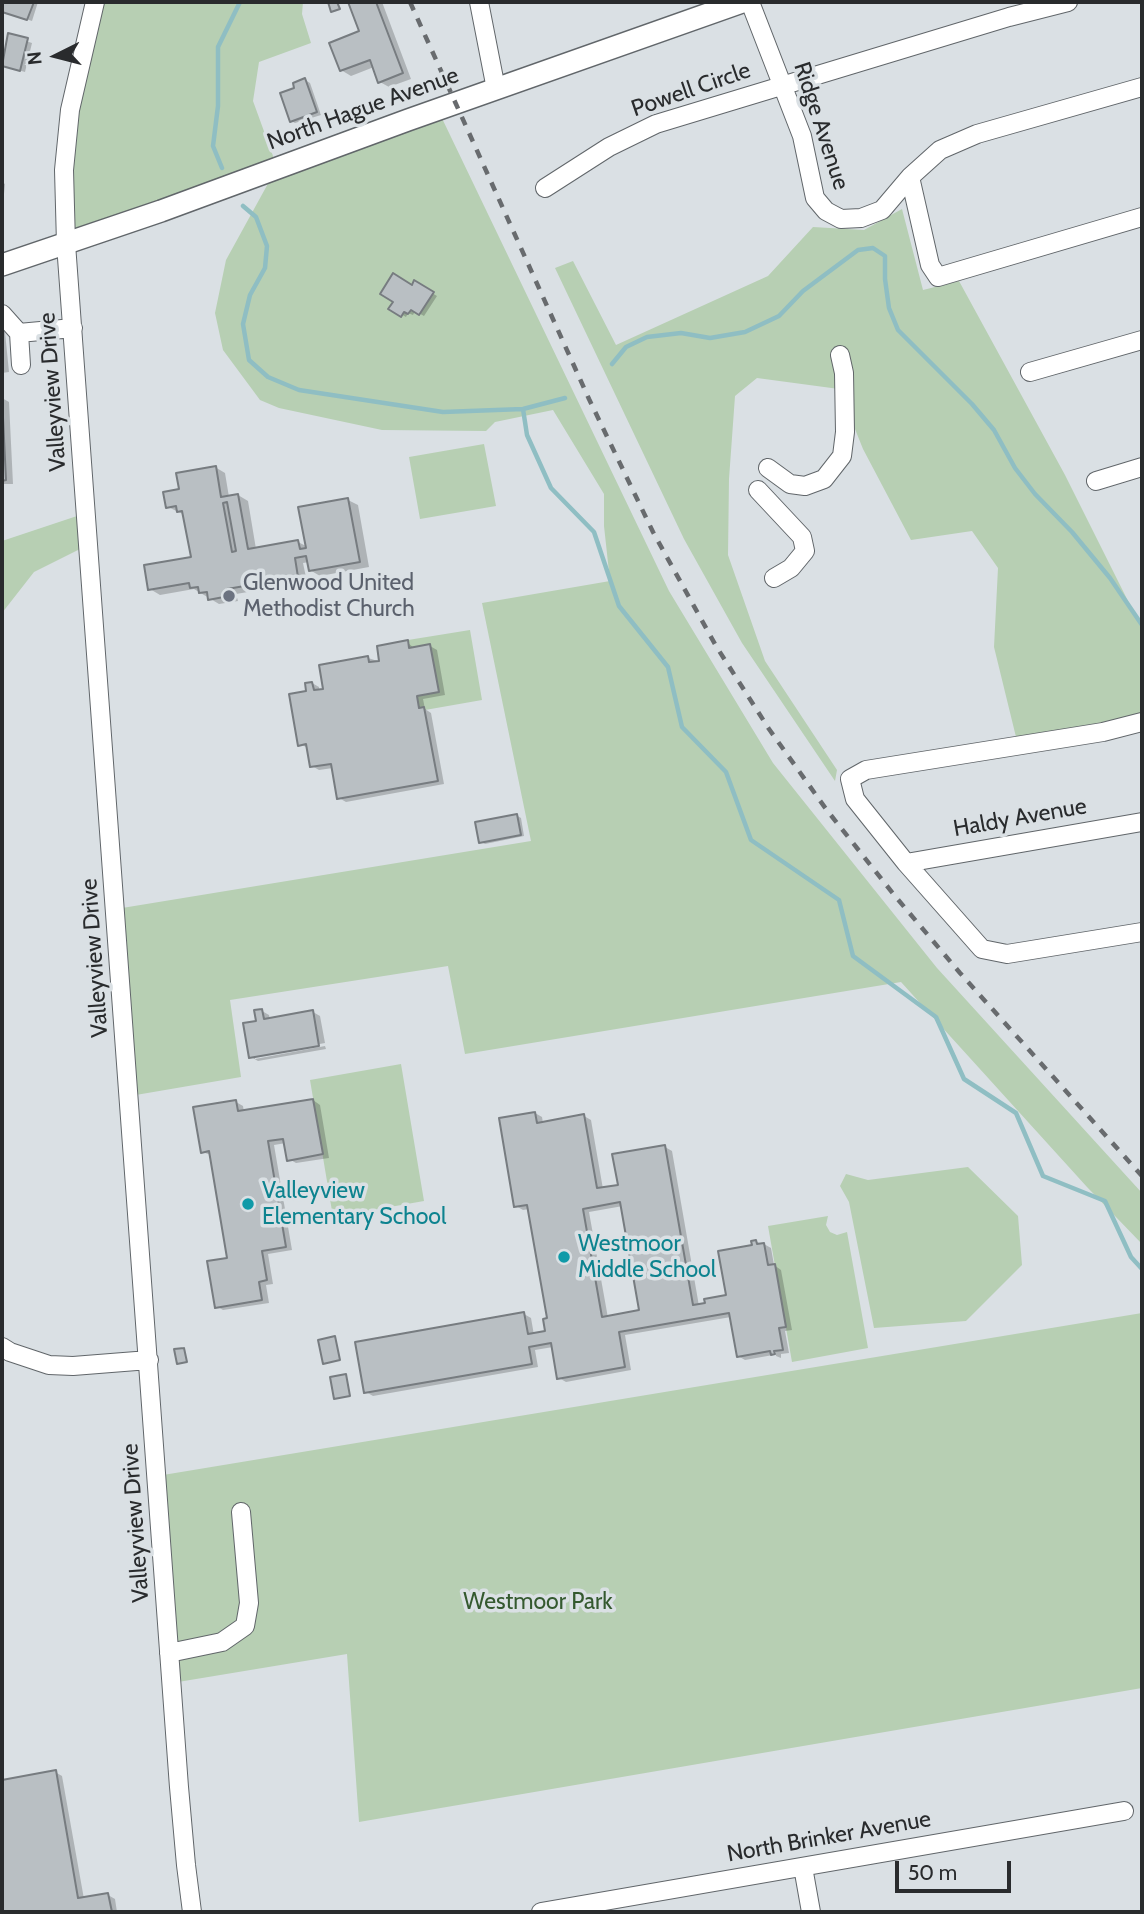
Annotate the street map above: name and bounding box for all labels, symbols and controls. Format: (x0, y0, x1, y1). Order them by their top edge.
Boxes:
north arrow (21, 21, 91, 91)
text: N (22, 50, 47, 66)
street label: Powell Circle (628, 57, 754, 123)
street label: Ridge Avenue (787, 59, 855, 193)
street label: North Hague Avenue (264, 62, 462, 156)
street label: Valleyview Drive (34, 311, 72, 473)
place label: Glenwood United Methodist Church (243, 569, 415, 623)
marker: Glenwood United Methodist Church (221, 588, 237, 604)
street label: Haldy Avenue (951, 793, 1089, 843)
street label: Valleyview Drive (76, 877, 114, 1039)
place label: Valleyview Elementary School (262, 1177, 446, 1231)
marker: Valleyview Elementary School (240, 1196, 256, 1212)
place label: Westmoor Middle School (578, 1230, 716, 1284)
marker: Westmoor Middle School (556, 1249, 572, 1265)
street label: Valleyview Drive (117, 1442, 155, 1604)
park label: Westmoor Park (463, 1588, 613, 1616)
street label: North Brinker Avenue (725, 1805, 933, 1869)
scale bar (899, 1848, 1014, 1892)
text: 50 m (908, 1860, 957, 1885)

